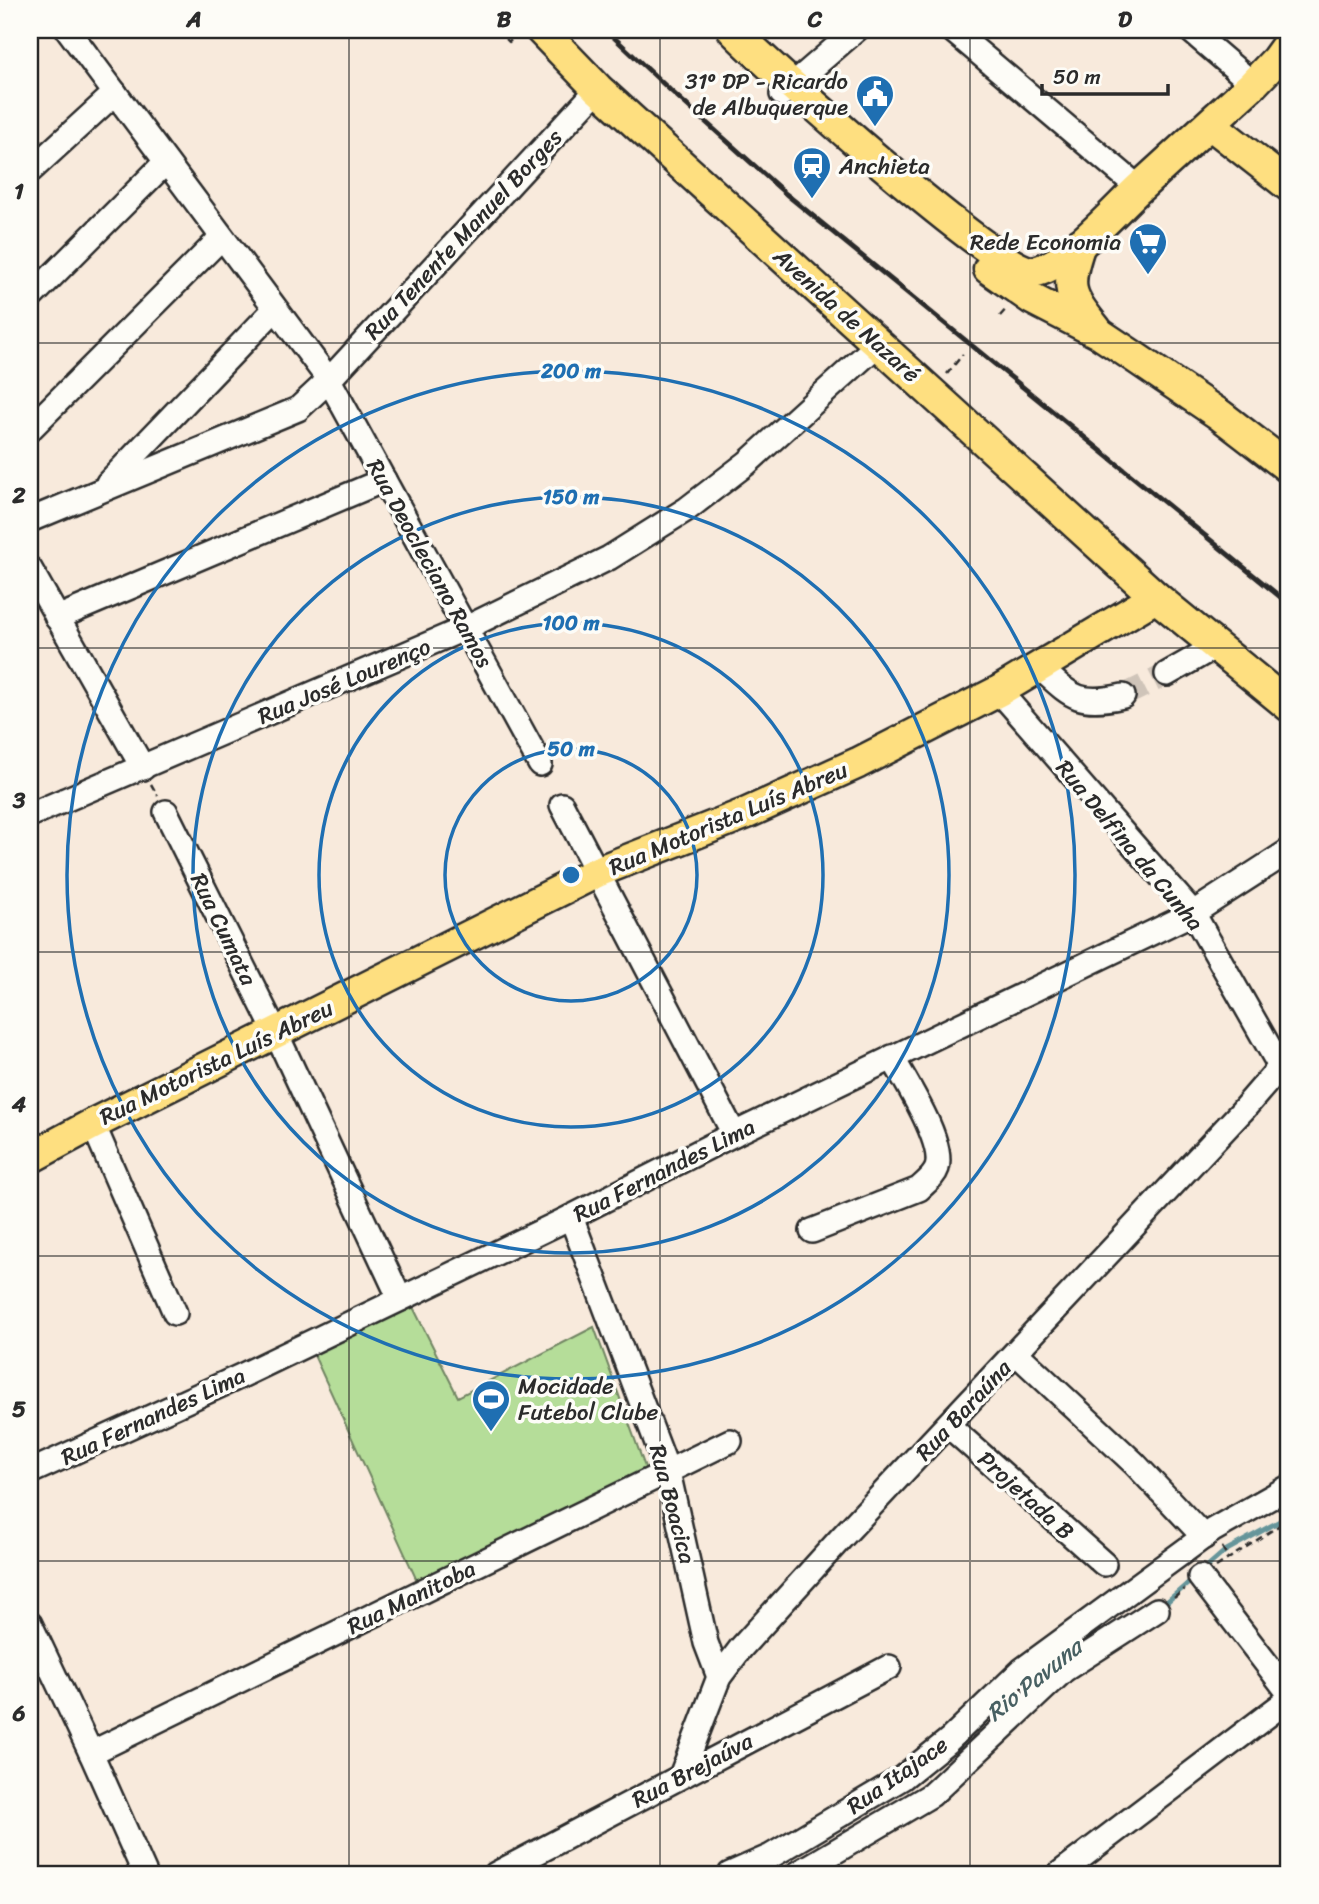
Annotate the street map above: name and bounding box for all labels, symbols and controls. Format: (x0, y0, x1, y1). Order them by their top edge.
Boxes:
text: A (185, 0, 202, 40)
text: B (497, 0, 512, 40)
text: C (807, 0, 823, 40)
text: D (1118, 0, 1133, 40)
scale bar (1042, 52, 1168, 96)
text: 50 m (1053, 58, 1101, 96)
place label: 31º DP - Ricardo de Albuquerque (685, 61, 848, 128)
public building icon: 31º DP - Ricardo de Albuquerque (854, 73, 896, 128)
street label: Rua Tenente Manuel Borges (354, 119, 573, 350)
station icon: Anchieta (791, 145, 833, 200)
place label: Anchieta (838, 146, 930, 187)
text: 1 (14, 171, 24, 212)
supermarket icon: Rede Economia (1127, 221, 1169, 276)
place label: Rede Economia (970, 222, 1121, 263)
street label: Avenida de Nazaré (763, 237, 930, 393)
text: 200 m (540, 352, 602, 390)
street label: Rua Deocleciano Ramos (355, 451, 504, 676)
text: 2 (11, 475, 26, 516)
text: 150 m (543, 478, 600, 516)
text: 100 m (542, 604, 600, 642)
street label: Rua José Lourenço (251, 626, 438, 737)
text: 50 m (547, 730, 596, 768)
street label: Rua Motorista Luís Abreu (602, 749, 855, 887)
street label: Rua Delfina da Cunha (1045, 750, 1214, 941)
text: 3 (12, 780, 26, 821)
centre of rings (559, 863, 583, 887)
street label: Rua Cumata (179, 866, 269, 993)
street label: Rua Motorista Luís Abreu (92, 988, 341, 1137)
text: 4 (11, 1084, 27, 1125)
street label: Rua Fernandes Lima (566, 1107, 763, 1234)
street label: Rua Baraúna (905, 1349, 1022, 1471)
street label: Rua Fernandes Lima (54, 1356, 253, 1477)
place label: Mocidade Futebol Clube (518, 1366, 658, 1433)
sports icon: Mocidade Futebol Clube (470, 1378, 512, 1433)
text: 5 (12, 1389, 26, 1430)
street label: Rua Boacica (637, 1440, 708, 1569)
street label: Projetada B (968, 1440, 1084, 1551)
street label: Rua Manitoba (340, 1548, 483, 1646)
water label: Rio Pavuna (976, 1626, 1094, 1732)
text: 6 (11, 1693, 26, 1734)
street label: Rua Brejaúva (624, 1721, 761, 1820)
street label: Rua Itajace (838, 1725, 957, 1826)

